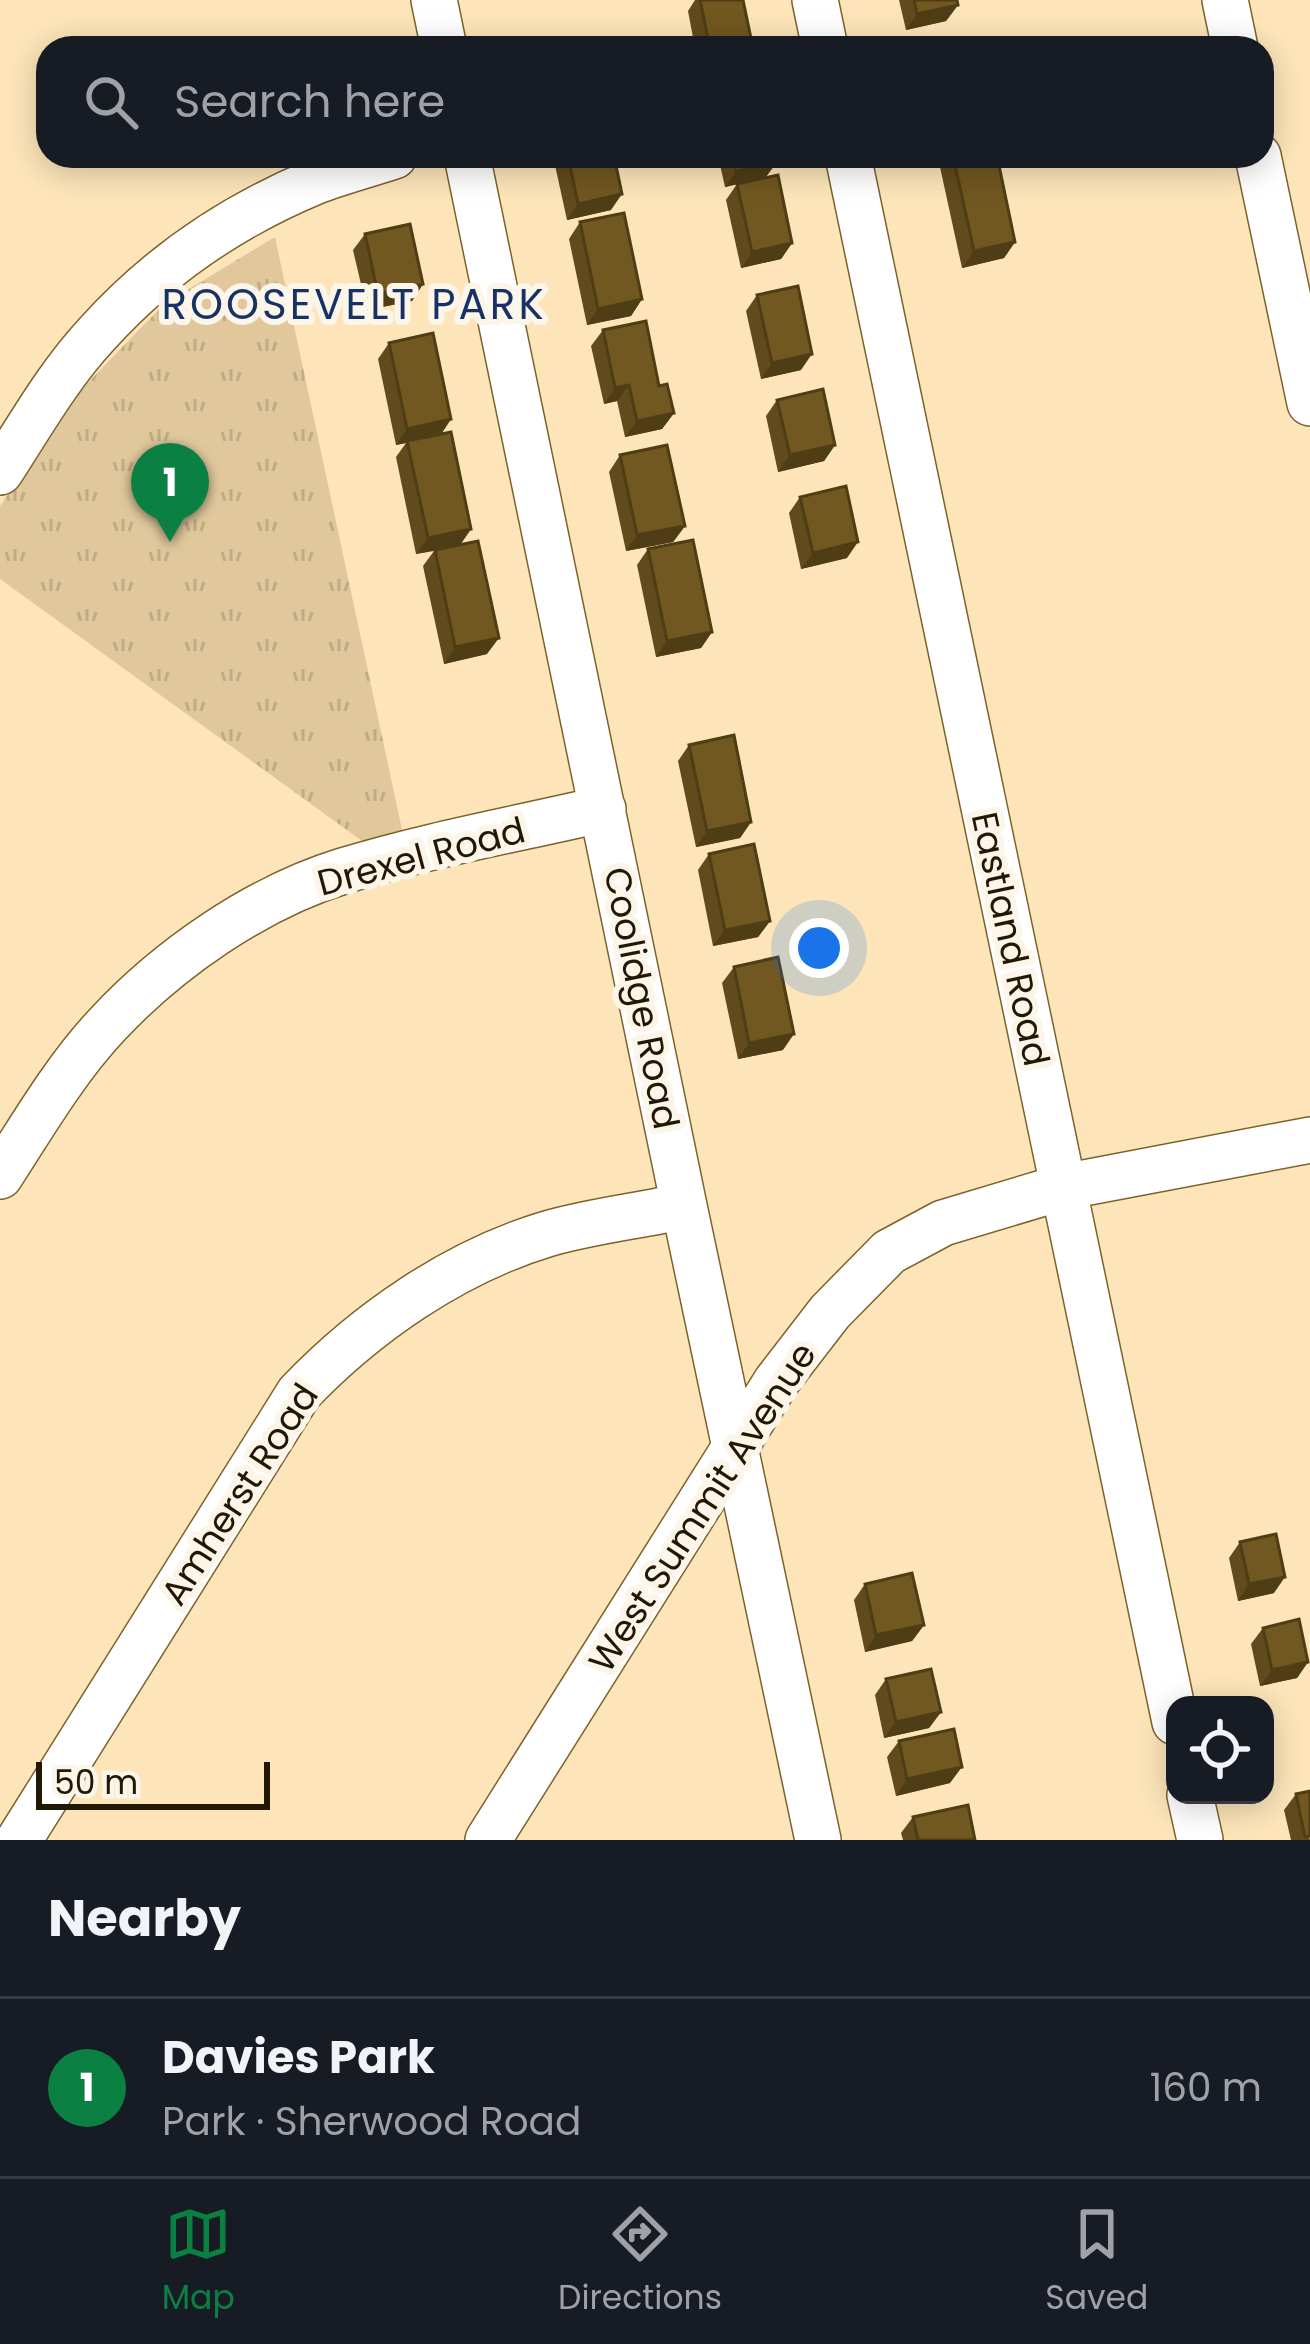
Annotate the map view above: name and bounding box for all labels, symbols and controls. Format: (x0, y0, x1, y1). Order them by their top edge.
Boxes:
search box (36, 36, 1274, 168)
icon: search (78, 69, 144, 135)
text: Search here (174, 70, 445, 133)
district label: ROOSEVELT PARK (161, 275, 547, 334)
pin: 1 (131, 443, 209, 542)
street label: Drexel Road (312, 804, 531, 909)
street label: Eastland Road (959, 807, 1062, 1071)
street label: Coolidge Road (591, 863, 692, 1133)
your location (789, 918, 849, 978)
street label: West Summit Avenue (576, 1332, 828, 1682)
street label: Amherst Road (149, 1373, 330, 1615)
map controls (1166, 1696, 1274, 1804)
button: locate (1166, 1696, 1274, 1804)
scale bar (36, 1756, 270, 1809)
text: 50 m (54, 1759, 138, 1806)
text: Nearby (48, 1882, 241, 1954)
text: Davies Park (162, 2026, 435, 2089)
text: 1 (80, 2060, 94, 2115)
text: 160 m (1150, 2060, 1262, 2115)
text: Park · Sherwood Road (162, 2094, 581, 2149)
tab: Map (162, 2201, 235, 2323)
tab: Directions (558, 2201, 722, 2323)
tab: Saved (1045, 2201, 1148, 2323)

